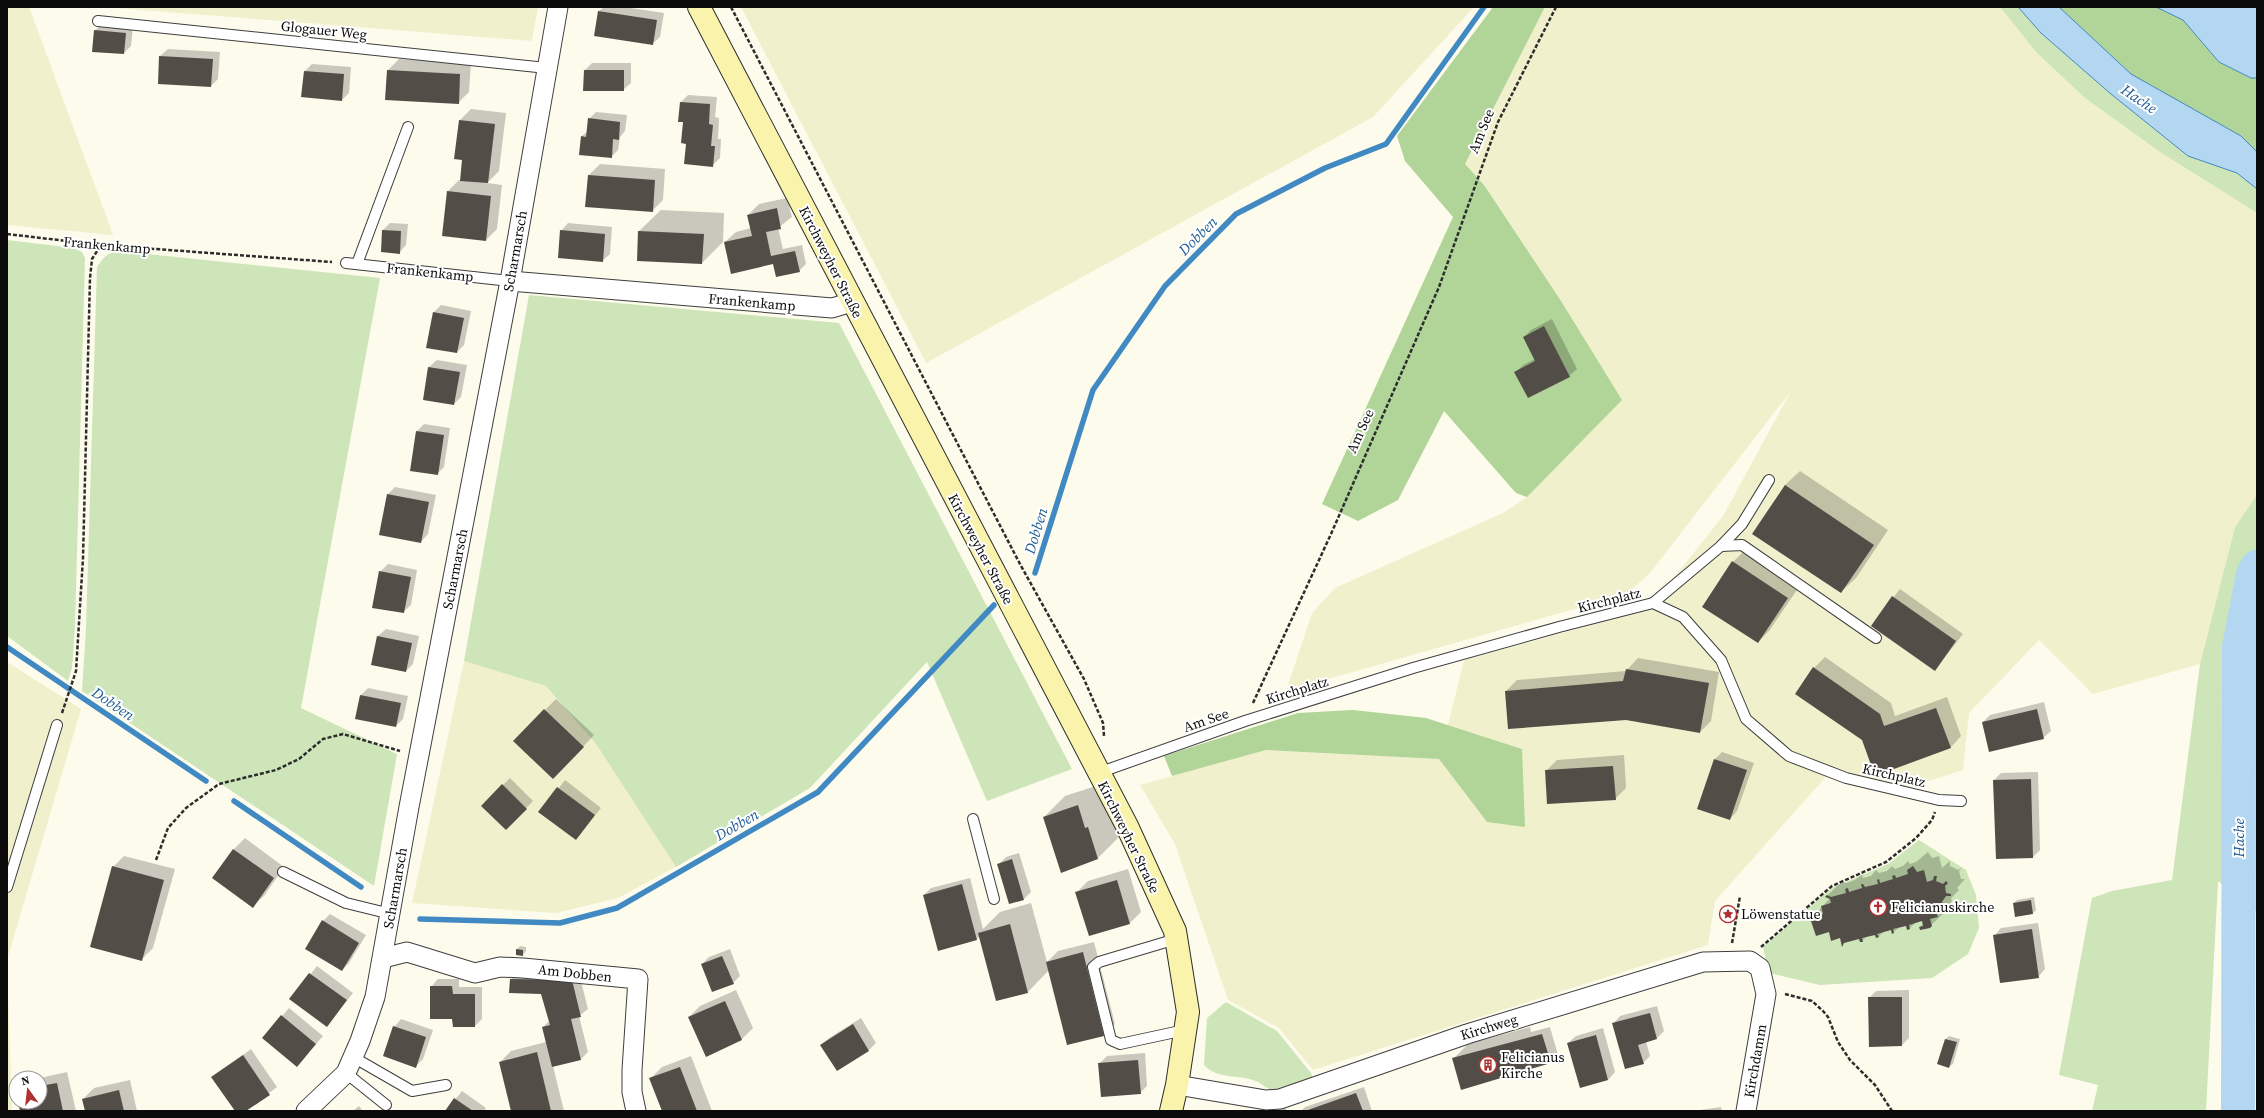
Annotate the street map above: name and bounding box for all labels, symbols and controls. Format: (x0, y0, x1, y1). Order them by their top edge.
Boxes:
street label: Glogauer Weg (280, 16, 368, 44)
water label: Hache (2116, 78, 2161, 118)
street label: Am See (1463, 106, 1499, 156)
street label: Kirchweyher Straße (794, 203, 868, 321)
street label: Scharmarsch (498, 209, 532, 293)
water label: Dobben (1173, 211, 1222, 260)
street label: Frankenkamp (63, 231, 151, 259)
street label: Frankenkamp (385, 257, 475, 287)
street label: Frankenkamp (708, 288, 796, 316)
street label: Am See (1341, 406, 1379, 456)
street label: Kirchweyher Straße (943, 490, 1019, 608)
water label: Dobben (1018, 505, 1053, 557)
street label: Scharmarsch (437, 527, 473, 611)
street label: Kirchplatz (1575, 582, 1643, 617)
street label: Kirchplatz (1263, 671, 1331, 709)
water label: Dobben (87, 681, 139, 726)
street label: Am See (1181, 703, 1231, 737)
street label: Kirchplatz (1860, 758, 1928, 792)
street label: Kirchweyher Straße (1093, 777, 1165, 897)
water label: Dobben (710, 803, 763, 846)
water label: Hache (2228, 818, 2249, 859)
street label: Scharmarsch (378, 846, 412, 930)
church icon: Felicianuskirche (1868, 897, 1888, 917)
place label: Felicianuskirche (1891, 897, 1994, 917)
place icon: Löwenstatue (1718, 904, 1738, 924)
place label: Löwenstatue (1741, 904, 1821, 924)
street label: Am Dobben (537, 959, 613, 987)
street label: Kirchweg (1458, 1009, 1520, 1045)
street label: Kirchdamm (1739, 1022, 1771, 1099)
place label: Felicianus Kirche (1501, 1047, 1565, 1083)
building icon: Felicianus Kirche (1478, 1055, 1498, 1075)
north arrow (8, 1070, 48, 1110)
text: N (20, 1073, 31, 1089)

